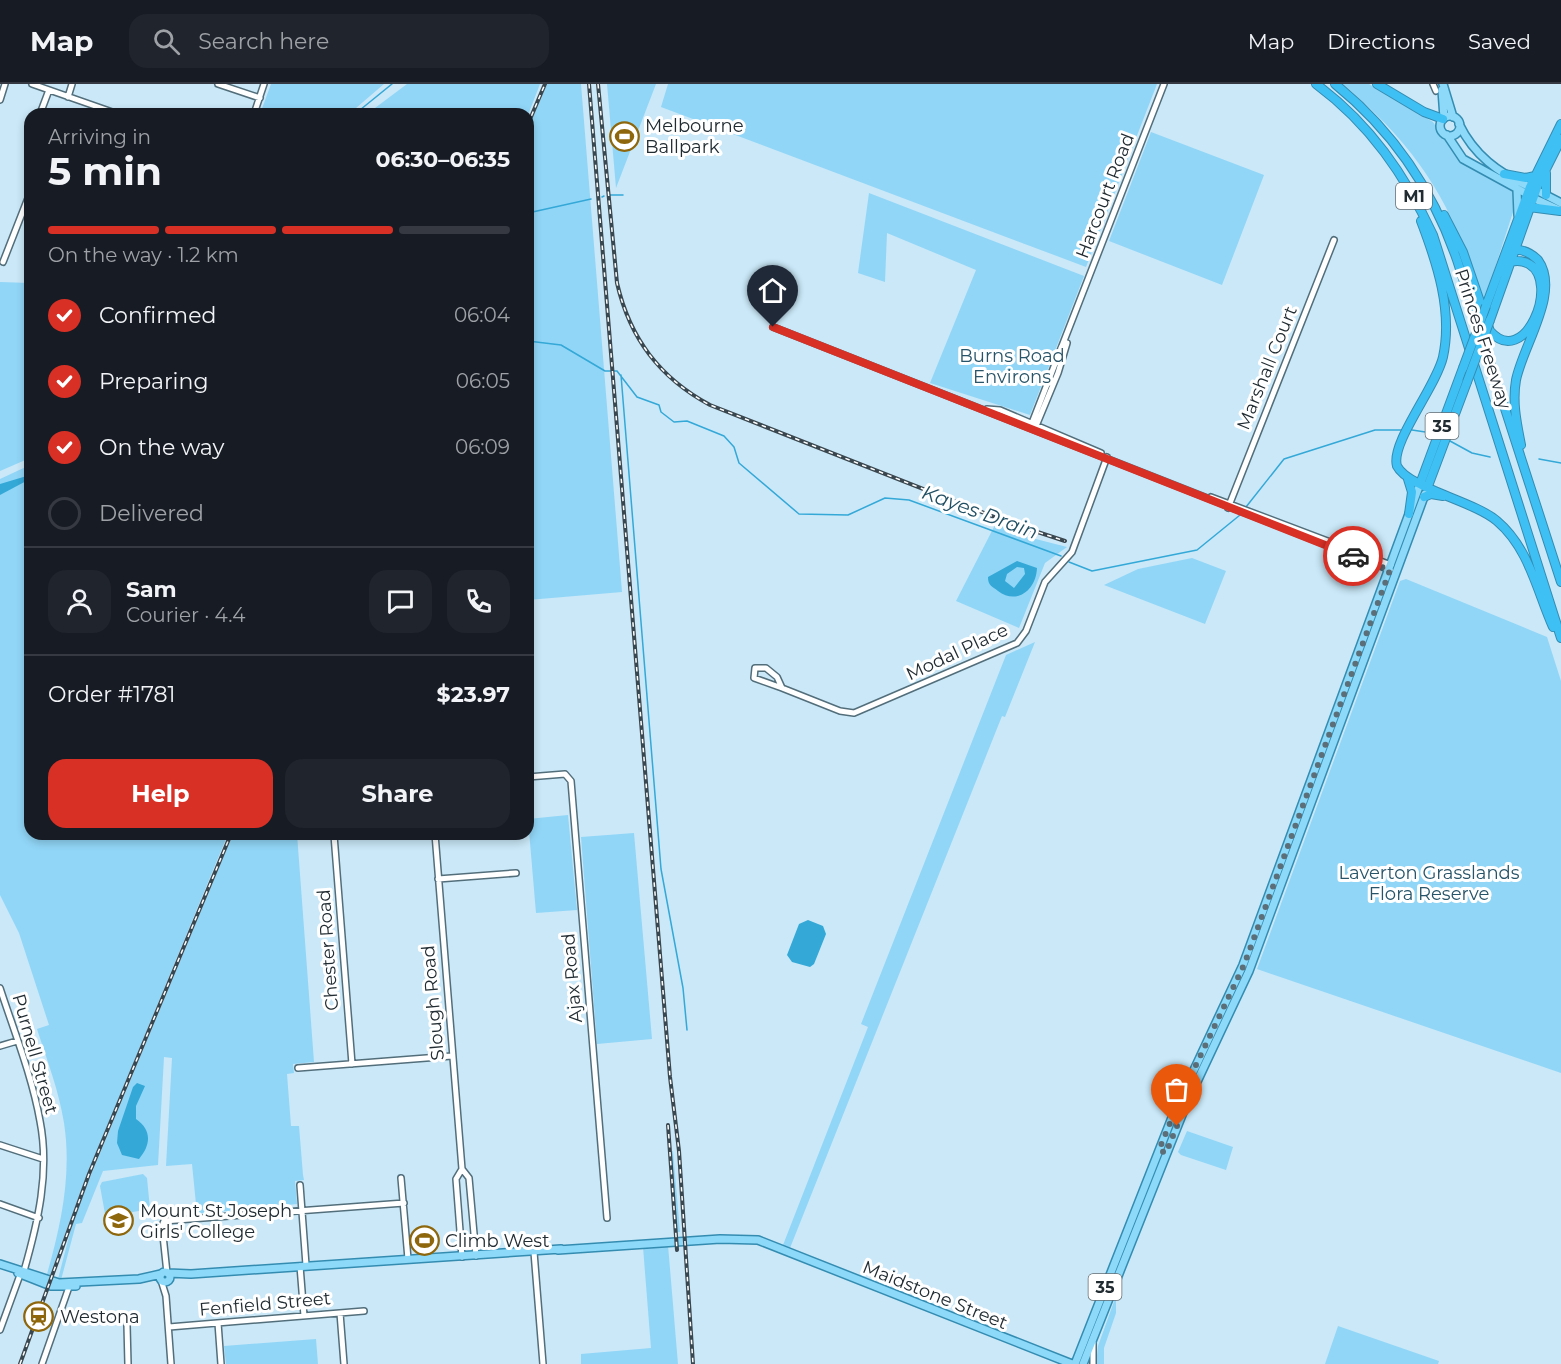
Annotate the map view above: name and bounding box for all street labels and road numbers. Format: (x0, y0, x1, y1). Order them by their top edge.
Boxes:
street label: Harcourt Road (1071, 130, 1139, 262)
road number: M1 (1396, 183, 1432, 209)
street label: Princes Freeway (1450, 266, 1516, 412)
street label: Marshall Court (1232, 303, 1302, 433)
road number: 35 (1426, 413, 1458, 439)
street label: Modal Place (902, 619, 1012, 685)
street label: Chester Road (313, 889, 343, 1011)
street label: Ajax Road (557, 932, 587, 1024)
street label: Slough Road (417, 944, 449, 1062)
street label: Purnell Street (7, 991, 63, 1117)
street label: Maidstone Street (859, 1256, 1011, 1334)
road number: 35 (1088, 1274, 1122, 1300)
street label: Fenfield Street (198, 1287, 332, 1321)

